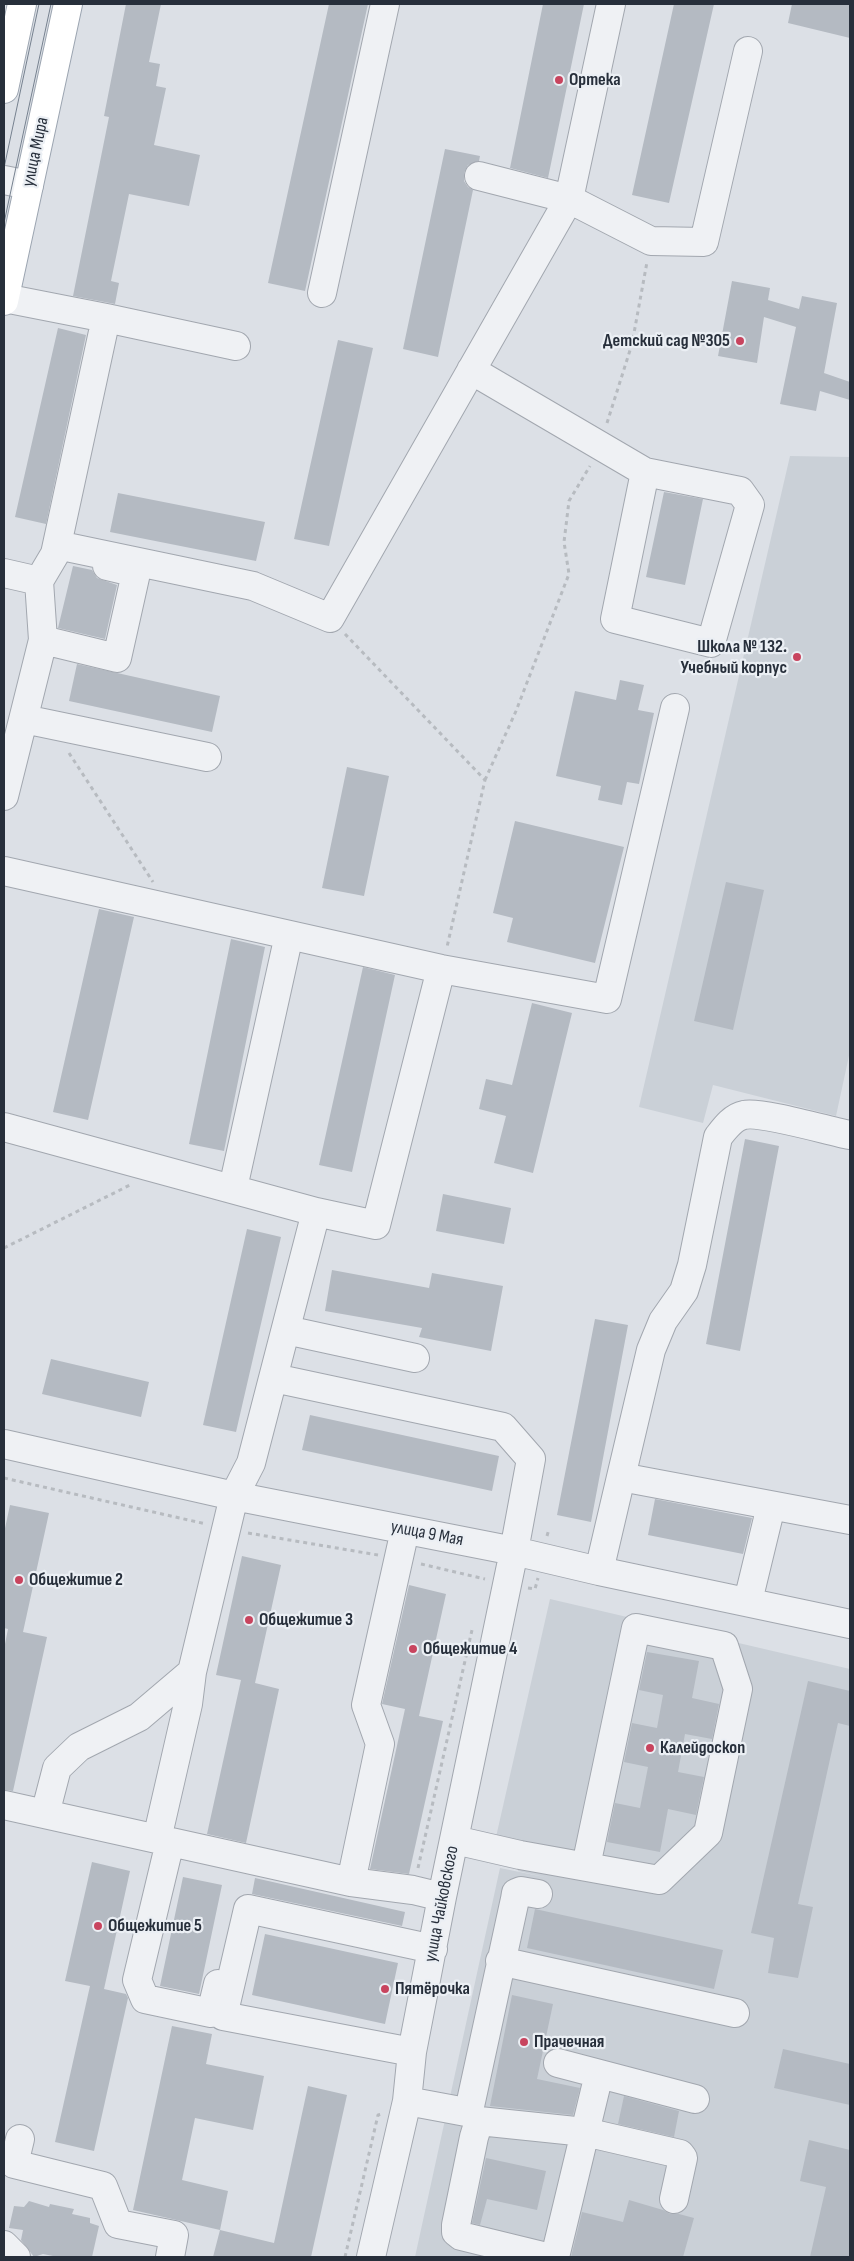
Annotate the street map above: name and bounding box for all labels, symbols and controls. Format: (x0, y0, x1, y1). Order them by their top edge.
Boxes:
place label: Ортека (569, 69, 621, 91)
marker: Ортека (553, 74, 565, 86)
street label: улица Мира (18, 115, 54, 189)
place label: Детский сад №305 (603, 330, 730, 352)
marker: Детский сад №305 (734, 335, 746, 347)
place label: Школа № 132. Учебный корпус (680, 636, 787, 679)
marker: Школа № 132. Учебный корпус (791, 651, 803, 663)
street label: улица 9 Мая (389, 1516, 465, 1552)
place label: Общежитие 2 (29, 1569, 123, 1591)
marker: Общежитие 2 (13, 1574, 25, 1586)
place label: Общежитие 3 (259, 1609, 353, 1631)
marker: Общежитие 3 (243, 1614, 255, 1626)
place label: Общежитие 4 (423, 1638, 517, 1660)
marker: Общежитие 4 (407, 1643, 419, 1655)
place label: Калейдоскоп (660, 1737, 745, 1759)
marker: Калейдоскоп (644, 1742, 656, 1754)
street label: улица Чайковского (420, 1844, 464, 1964)
place label: Общежитие 5 (108, 1915, 202, 1937)
marker: Общежитие 5 (92, 1920, 104, 1932)
place label: Пятёрочка (395, 1978, 470, 2000)
marker: Пятёрочка (379, 1983, 391, 1995)
place label: Прачечная (534, 2031, 604, 2053)
marker: Прачечная (518, 2036, 530, 2048)

